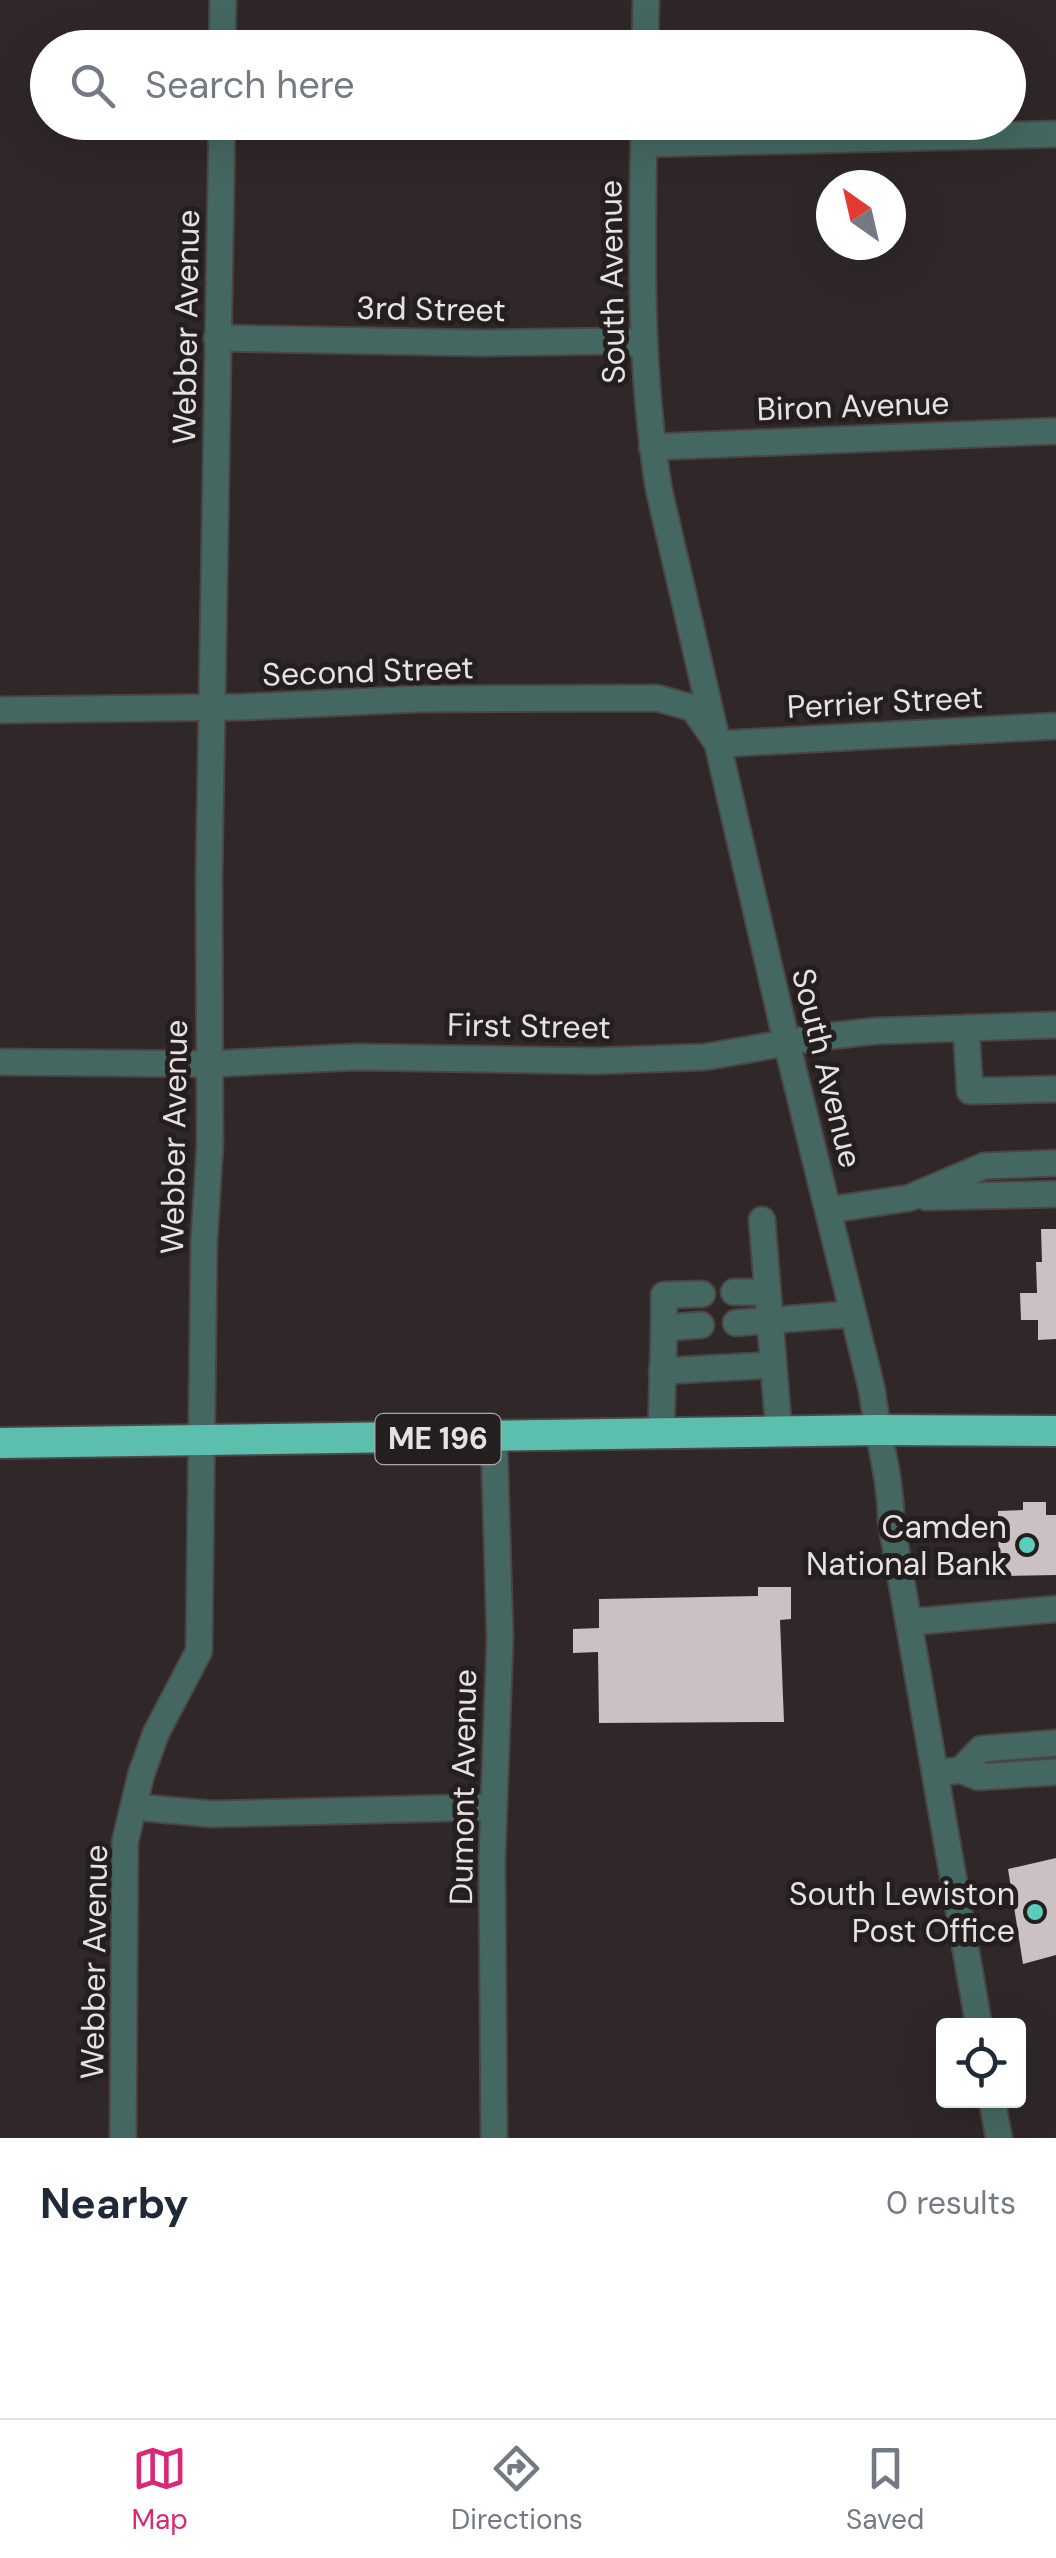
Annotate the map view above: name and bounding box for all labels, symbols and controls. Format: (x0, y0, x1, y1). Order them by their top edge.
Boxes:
search box (30, 30, 1026, 140)
icon: search (65, 58, 120, 113)
text: Search here (145, 60, 355, 110)
north arrow (816, 170, 906, 260)
street label: South Avenue (589, 180, 635, 384)
street label: Webber Avenue (163, 209, 209, 445)
street label: 3rd Street (356, 287, 506, 331)
street label: Biron Avenue (756, 382, 950, 430)
street label: Second Street (262, 646, 474, 696)
street label: Perrier Street (786, 676, 984, 728)
street label: South Avenue (782, 964, 872, 1172)
street label: First Street (447, 1004, 611, 1048)
street label: Webber Avenue (151, 1019, 197, 1255)
road number: ME 196 (376, 1414, 500, 1464)
place label: Camden National Bank (806, 1506, 1007, 1585)
marker: Camden National Bank (1016, 1534, 1038, 1556)
street label: Dumont Avenue (440, 1669, 486, 1905)
street label: Webber Avenue (71, 1844, 117, 2080)
place label: South Lewiston Post Office (789, 1873, 1015, 1952)
marker: South Lewiston Post Office (1024, 1901, 1046, 1923)
map controls (936, 2018, 1026, 2108)
button: locate (936, 2018, 1026, 2108)
text: Nearby (40, 2176, 189, 2231)
text: 0 results (886, 2182, 1016, 2224)
tab: Map (132, 2441, 188, 2538)
tab: Directions (451, 2441, 583, 2538)
tab: Saved (846, 2441, 924, 2538)

